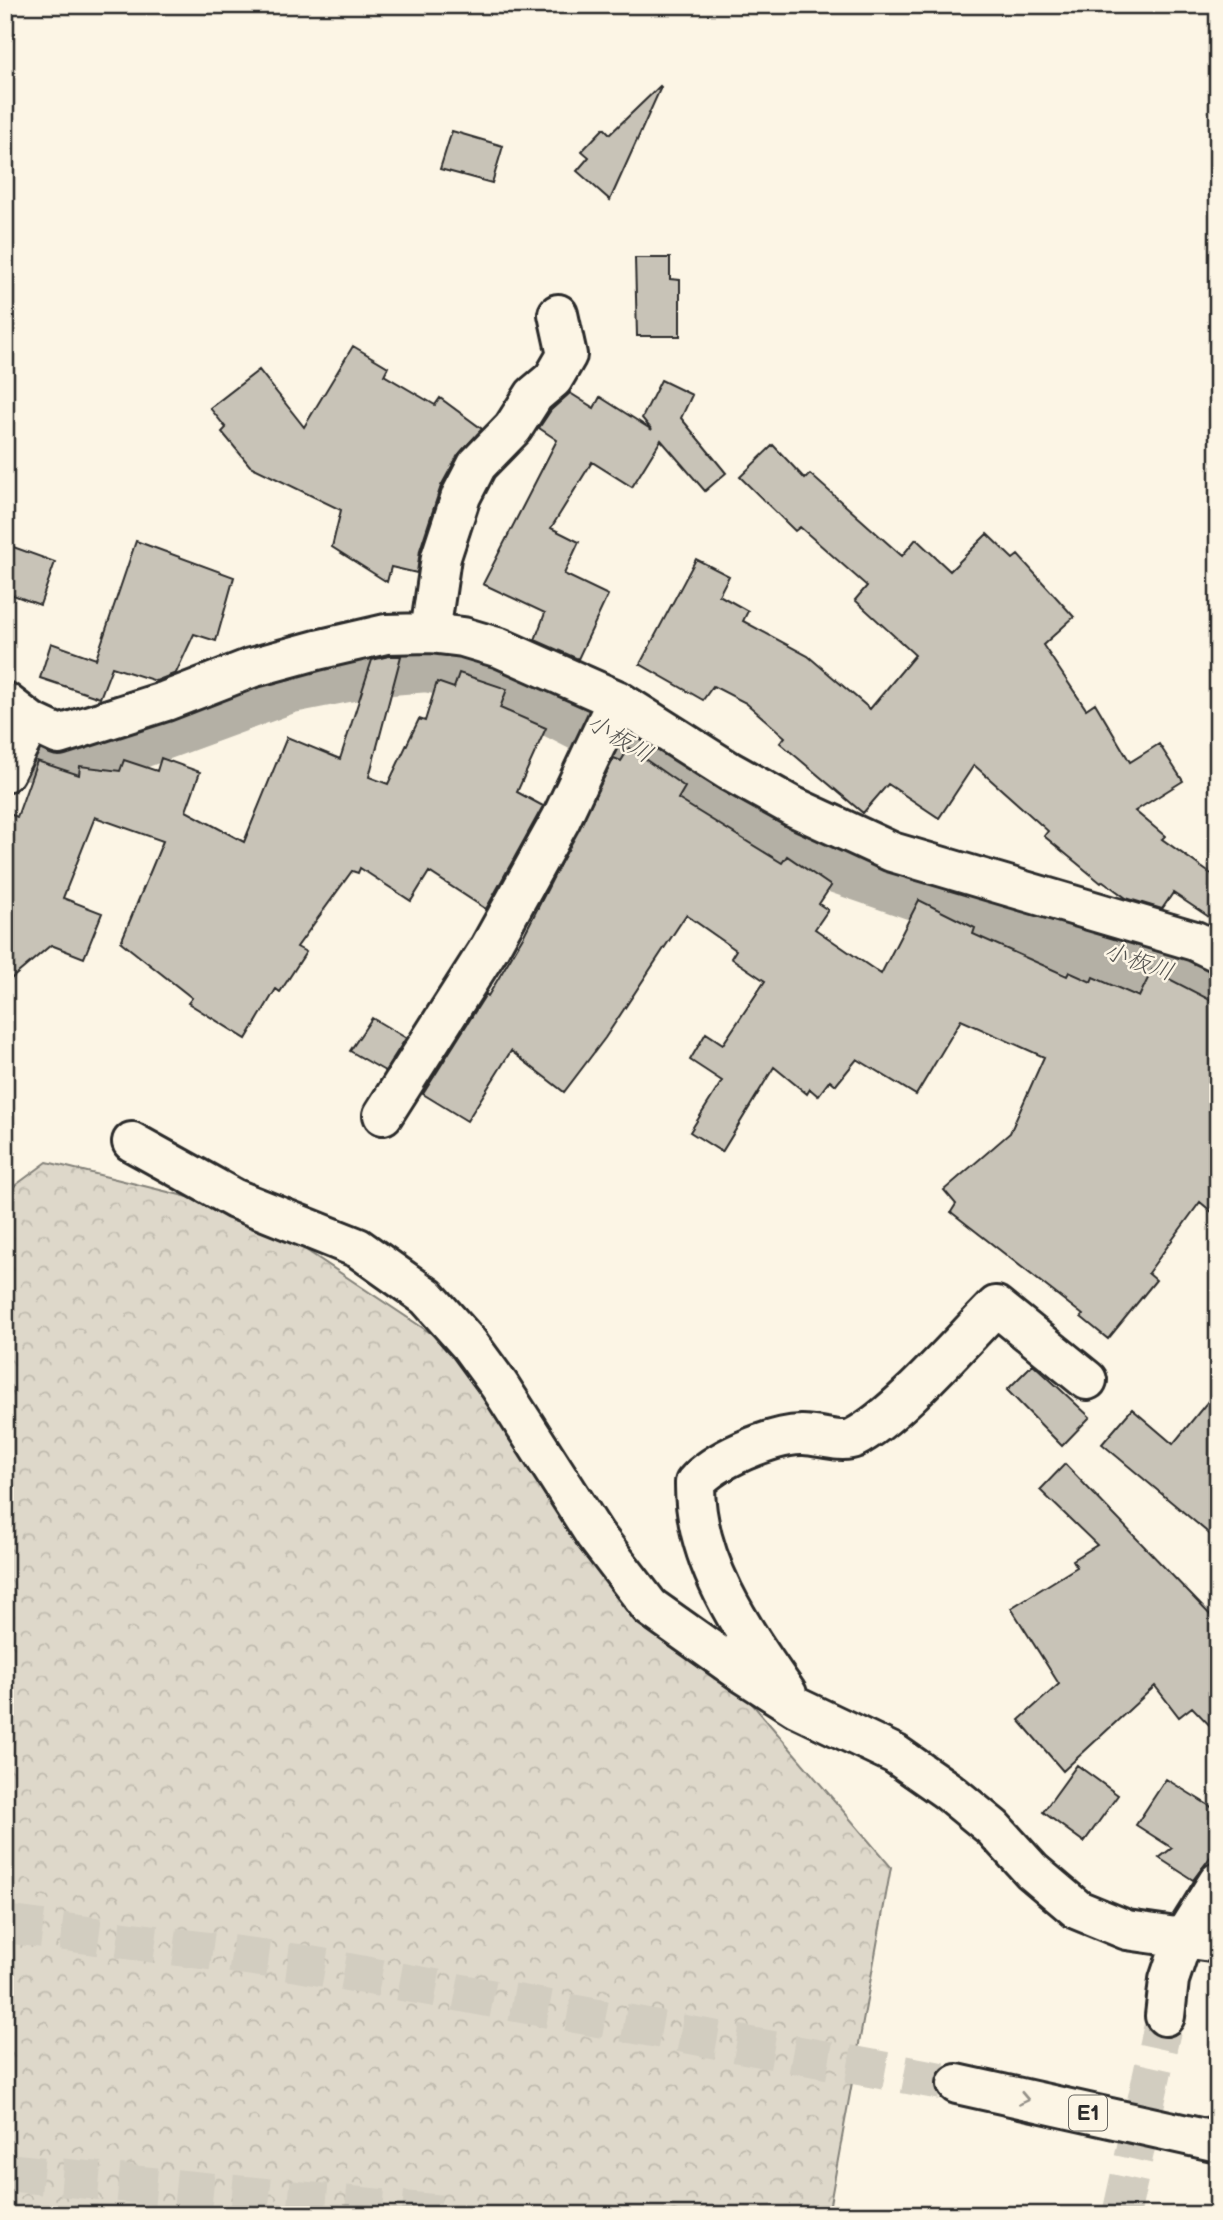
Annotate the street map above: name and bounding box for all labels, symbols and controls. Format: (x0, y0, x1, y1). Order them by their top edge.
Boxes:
water label: 小板川 (581, 707, 658, 769)
water label: 小板川 (1100, 936, 1178, 987)
one-way arrow (1018, 2090, 1030, 2105)
road number: E1 (1069, 2096, 1107, 2130)

